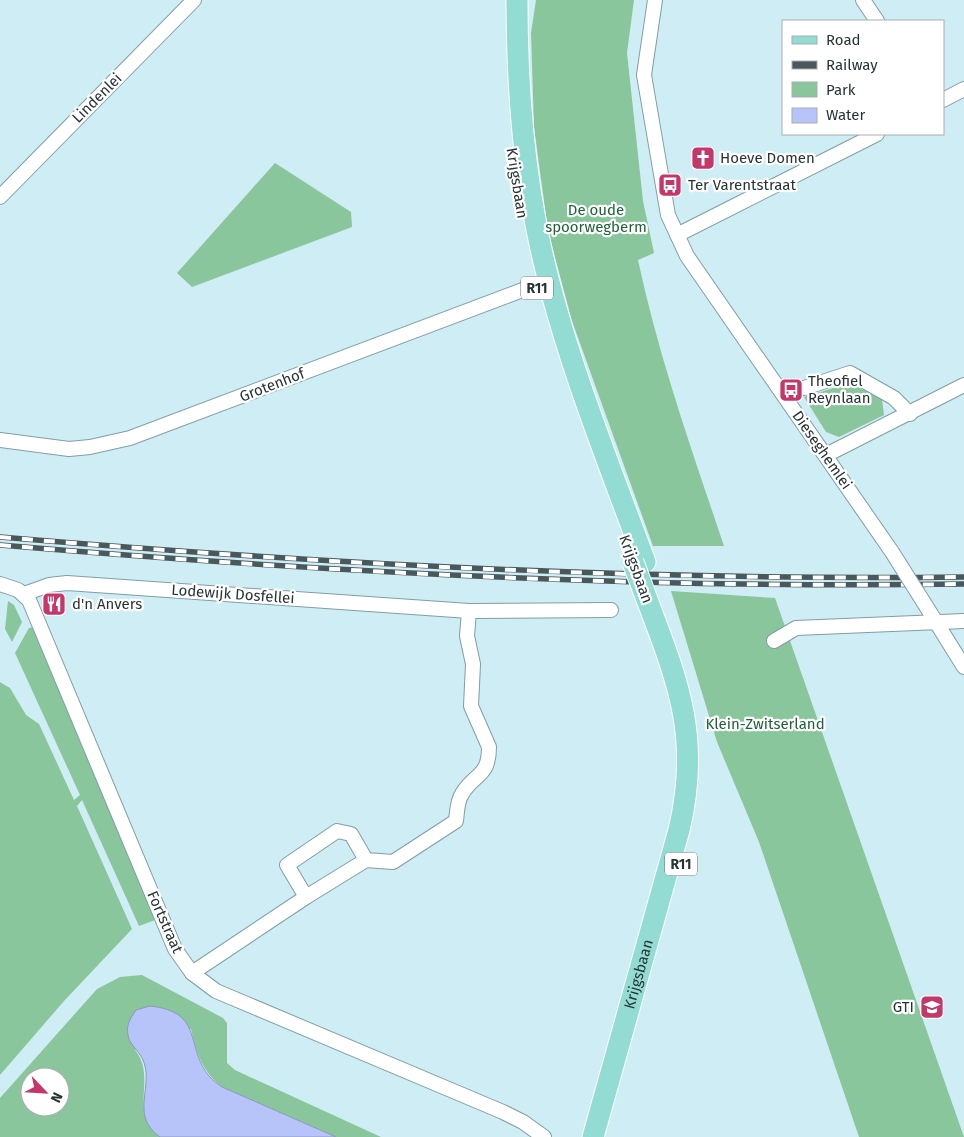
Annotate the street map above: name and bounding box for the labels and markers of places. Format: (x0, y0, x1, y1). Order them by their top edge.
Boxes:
church icon: Hoeve Domen (690, 145, 716, 171)
place label: Hoeve Domen (720, 149, 815, 167)
bus stop icon: Ter Varentstraat (657, 172, 683, 198)
place label: Ter Varentstraat (688, 176, 796, 194)
place label: Theofiel Reynlaan (808, 372, 871, 407)
bus stop icon: Theofiel Reynlaan (778, 377, 804, 403)
restaurant icon: d'n Anvers (41, 591, 67, 617)
place label: d'n Anvers (72, 595, 142, 613)
school or university icon: GTI (919, 994, 945, 1020)
place label: GTI (893, 998, 914, 1016)

